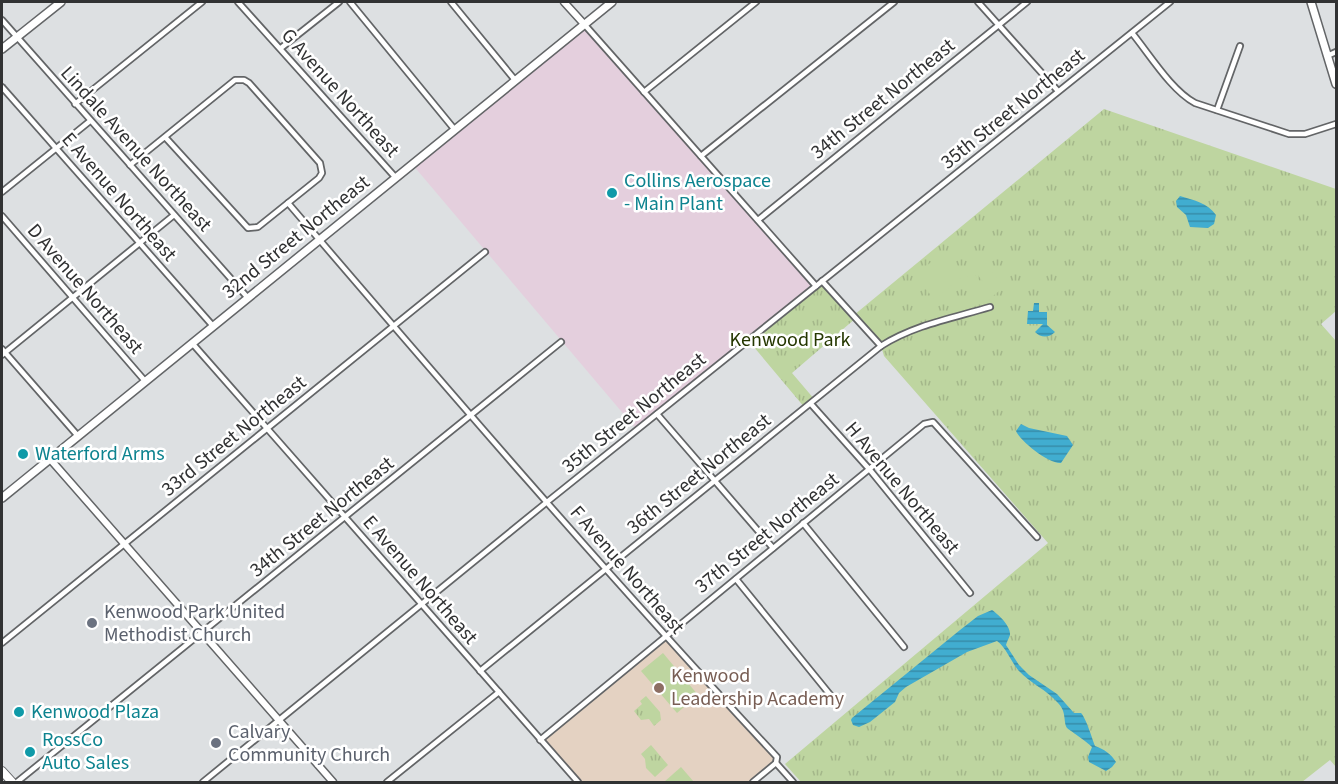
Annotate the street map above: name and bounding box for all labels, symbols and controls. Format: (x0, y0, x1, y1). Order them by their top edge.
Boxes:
street label: G Avenue Northeast (274, 22, 406, 164)
street label: 34th Street Northeast (805, 32, 961, 166)
street label: 35th Street Northeast (935, 42, 1091, 176)
street label: Lindale Avenue Northeast (54, 60, 218, 238)
street label: E Avenue Northeast (55, 126, 183, 268)
place label: Collins Aerospace - Main Plant (624, 167, 771, 218)
street label: 32nd Street Northeast (216, 168, 376, 305)
marker: Collins Aerospace - Main Plant (605, 186, 619, 200)
street label: D Avenue Northeast (20, 218, 150, 361)
park label: Kenwood Park (730, 326, 850, 354)
street label: 35th Street Northeast (556, 346, 712, 480)
street label: 33rd Street Northeast (156, 369, 312, 503)
street label: 36th Street Northeast (621, 407, 777, 541)
street label: H Avenue Northeast (838, 416, 966, 561)
place label: Waterford Arms (35, 440, 165, 468)
marker: Waterford Arms (16, 447, 30, 461)
street label: 34th Street Northeast (244, 450, 400, 584)
street label: 37th Street Northeast (689, 466, 845, 600)
street label: F Avenue Northeast (563, 500, 691, 641)
street label: E Avenue Northeast (356, 509, 484, 651)
place label: Kenwood Park United Methodist Church (104, 598, 285, 649)
marker: Kenwood Park United Methodist Church (85, 616, 99, 630)
place label: Kenwood Leadership Academy (671, 662, 845, 713)
marker: Kenwood Leadership Academy (652, 681, 666, 695)
place label: Kenwood Plaza (31, 698, 159, 726)
marker: Kenwood Plaza (12, 705, 26, 719)
place label: Calvary Community Church (228, 718, 390, 769)
place label: RossCo Auto Sales (42, 726, 129, 777)
marker: Calvary Community Church (209, 736, 223, 750)
marker: RossCo Auto Sales (23, 745, 37, 759)

